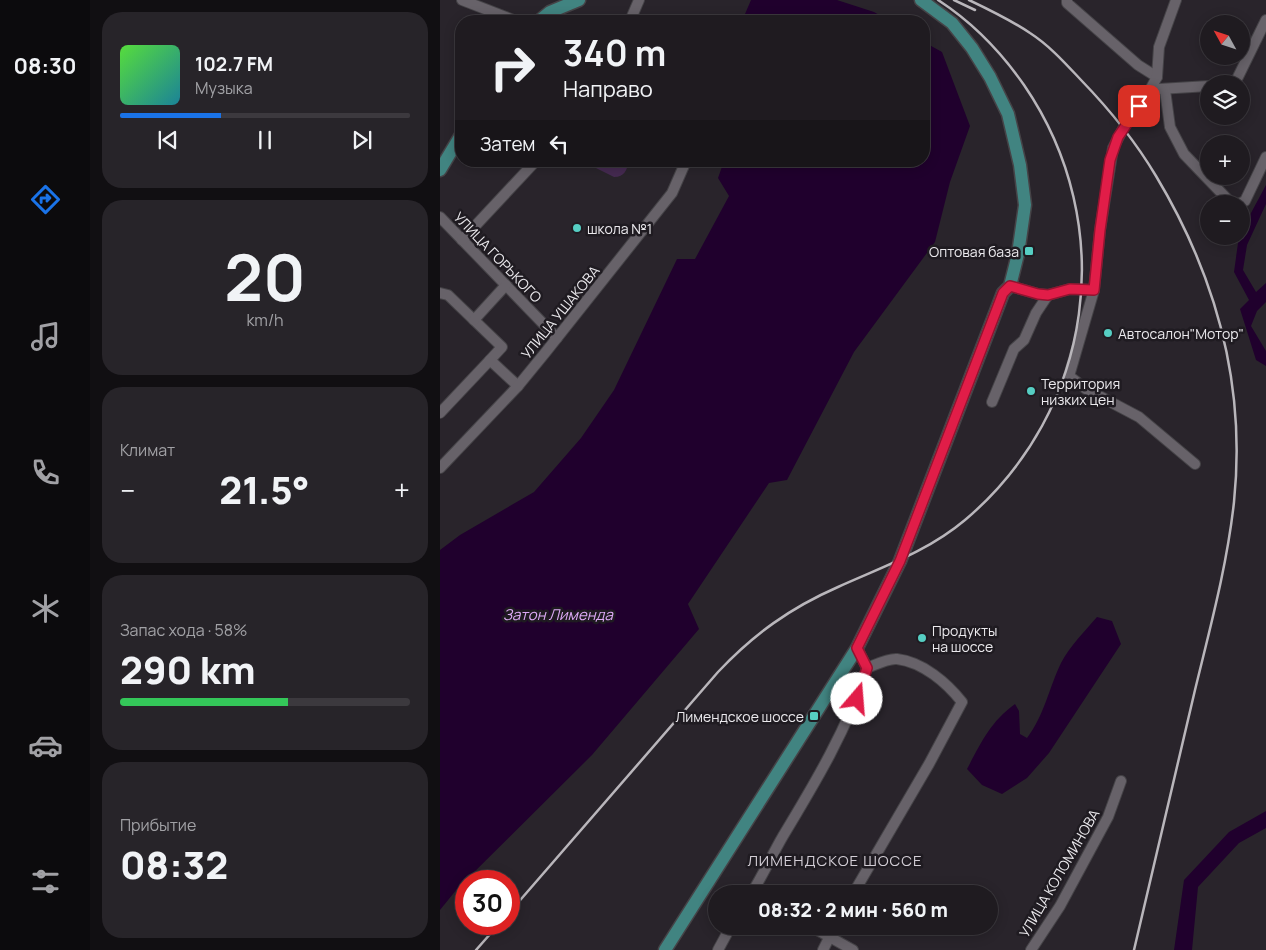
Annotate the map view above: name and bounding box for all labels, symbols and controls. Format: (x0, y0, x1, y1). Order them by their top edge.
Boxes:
north arrow (1200, 15, 1250, 65)
map controls (1200, 15, 1250, 245)
text: 340 m (563, 29, 666, 77)
icon: right (480, 35, 545, 100)
text: 08:30 (14, 51, 76, 81)
text: 102.7 FM (195, 51, 273, 77)
text: Направо (563, 74, 653, 104)
button: layers (1200, 75, 1250, 125)
text: Музыка (195, 77, 253, 99)
pin (1118, 85, 1160, 127)
icon: arrive (1125, 92, 1153, 120)
icon: previous (154, 126, 182, 154)
icon: pause (251, 126, 279, 154)
icon: next (348, 126, 376, 154)
icon: left (545, 130, 573, 158)
text: Затем (480, 131, 535, 157)
button: + (1200, 135, 1250, 185)
icon: directions (28, 182, 63, 217)
button: − (1200, 195, 1250, 245)
street label: УЛИЦА ГОРЬКОГО (450, 208, 546, 306)
place label: школа №1 (587, 219, 652, 238)
marker: школа №1 (571, 222, 583, 234)
text: 20 (224, 232, 306, 321)
place label: Оптовая база (929, 242, 1019, 261)
marker: Оптовая база (1023, 245, 1035, 257)
street label: УЛИЦА УШАКОВА (517, 261, 603, 362)
text: km/h (246, 309, 284, 331)
icon: music (28, 319, 63, 354)
place label: Автосалон"Мотор" (1118, 324, 1244, 343)
marker: Автосалон"Мотор" (1102, 327, 1114, 339)
place label: Территория низких цен (1041, 374, 1120, 409)
marker: Территория низких цен (1025, 385, 1037, 397)
text: Климат (120, 439, 175, 461)
icon: phone (28, 455, 63, 490)
text: 21.5° (219, 463, 310, 515)
text: − (120, 471, 135, 509)
text: + (394, 471, 410, 509)
icon: climate (28, 591, 63, 626)
water label: Затон Лименда (503, 604, 614, 625)
text: Запас хода · 58% (120, 619, 248, 641)
place label: Продукты на шоссе (932, 621, 997, 656)
marker: Продукты на шоссе (916, 632, 928, 644)
text: 290 km (120, 643, 256, 695)
position arrow (830, 672, 882, 724)
place label: Лимендское шоссе (676, 707, 804, 726)
marker: Лимендское шоссе (808, 710, 820, 722)
icon: car (28, 728, 63, 763)
street label: УЛИЦА КОЛОМИНОВА (1015, 805, 1104, 941)
text: Прибытие (120, 814, 196, 836)
text: 08:32 (120, 838, 228, 890)
district label: ЛИМЕНДСКОЕ ШОССЕ (747, 850, 923, 871)
icon: filters (28, 864, 63, 899)
speed limit sign: 30 (455, 870, 520, 935)
text: 08:32 · 2 мин · 560 m (758, 897, 948, 923)

